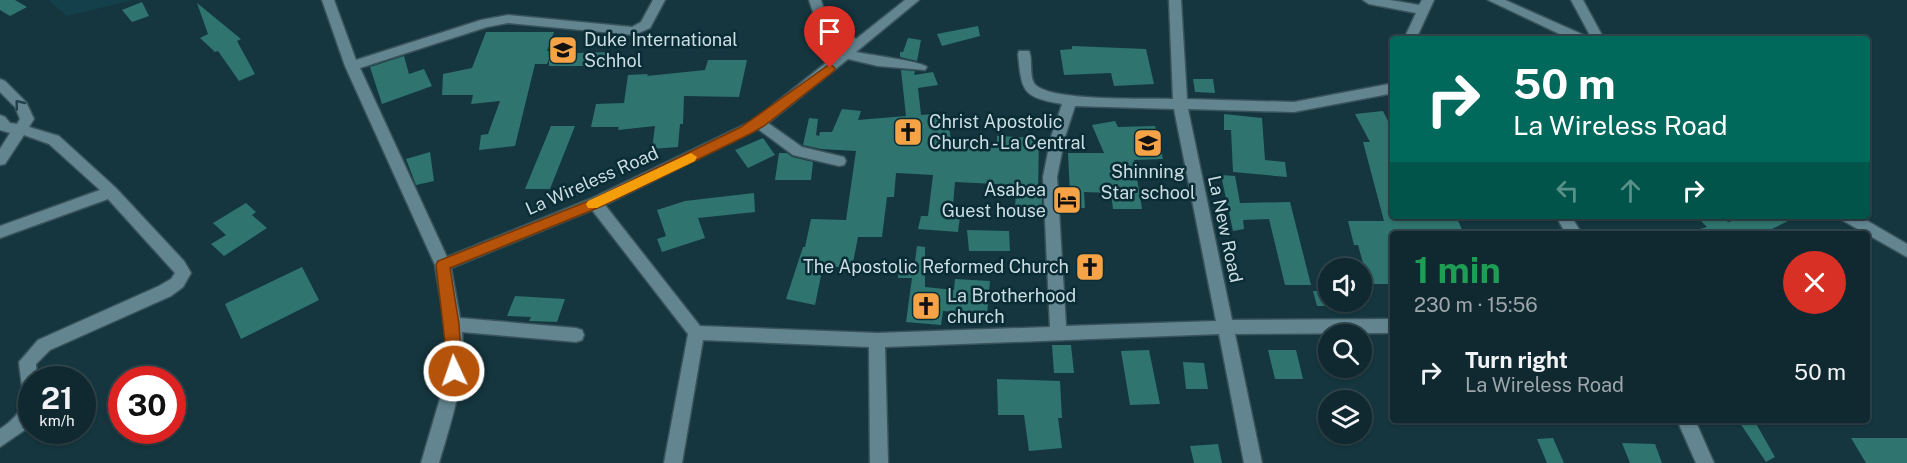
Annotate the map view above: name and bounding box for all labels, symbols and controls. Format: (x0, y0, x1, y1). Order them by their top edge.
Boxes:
pin (804, 6, 855, 68)
icon: arrive (813, 15, 846, 48)
place label: Duke International Schhol (584, 29, 738, 71)
school or university icon: Duke International Schhol (547, 34, 579, 66)
text: 50 m (1513, 59, 1616, 108)
icon: right (1414, 60, 1492, 138)
one-way arrow (16, 100, 27, 111)
text: La Wireless Road (1513, 109, 1728, 141)
place label: Christ Apostolic Church - La Central (929, 111, 1086, 153)
church icon: Christ Apostolic Church - La Central (892, 116, 924, 148)
school or university icon: Shinning Star school (1132, 127, 1164, 159)
street label: La Wireless Road (522, 142, 661, 219)
place label: Shinning Star school (1101, 161, 1195, 203)
street label: La New Road (1204, 173, 1247, 284)
icon: left (1551, 174, 1584, 207)
icon: ahead (1614, 174, 1647, 207)
icon: right (1677, 174, 1710, 207)
place label: Asabea Guest house (942, 179, 1046, 221)
hotel icon: Asabea Guest house (1051, 184, 1083, 216)
text: 1 min (1414, 249, 1501, 291)
church icon: The Apostolic Reformed Church (1074, 251, 1106, 283)
button: close (1783, 251, 1846, 314)
place label: The Apostolic Reformed Church (803, 256, 1069, 277)
map controls (1318, 258, 1372, 444)
button: sound (1318, 258, 1372, 312)
place label: La Brotherhood church (947, 285, 1076, 327)
church icon: La Brotherhood church (910, 290, 942, 322)
text: 230 m · 15:56 (1414, 293, 1538, 317)
button: search (1318, 324, 1372, 378)
position arrow (422, 339, 486, 403)
text: Turn right (1465, 347, 1568, 373)
icon: right (1414, 356, 1447, 389)
text: 50 m (1794, 359, 1846, 385)
speed limit sign: 30 (108, 366, 186, 444)
text: La Wireless Road (1465, 373, 1624, 397)
text: 21 (41, 380, 73, 416)
button: layers (1318, 390, 1372, 444)
text: km/h (39, 412, 75, 429)

